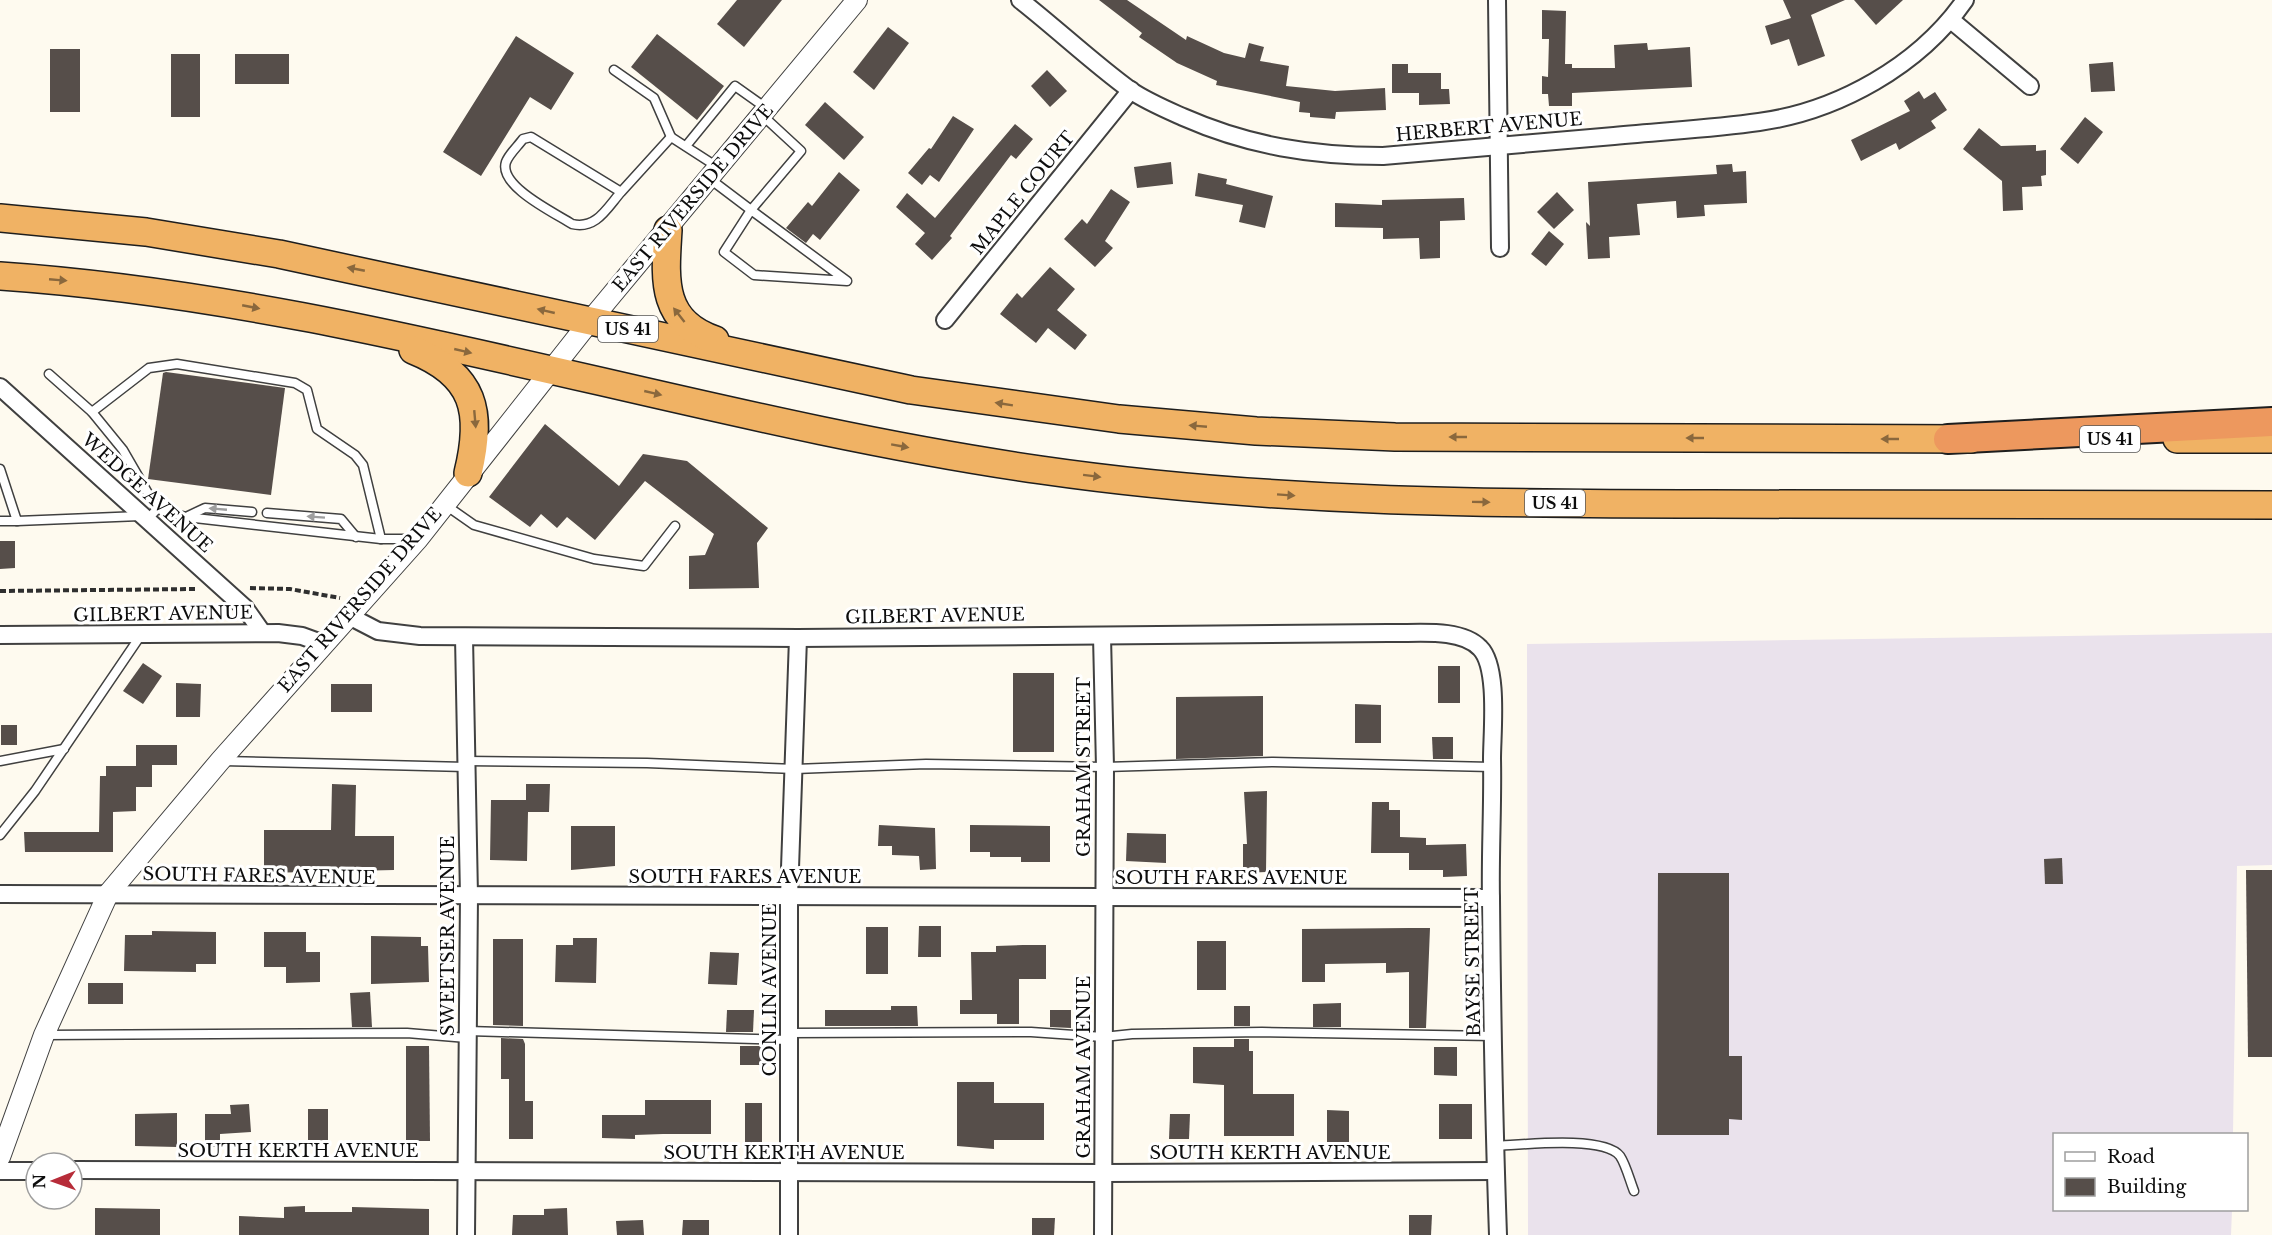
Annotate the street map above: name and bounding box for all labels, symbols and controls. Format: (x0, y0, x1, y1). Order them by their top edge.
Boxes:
street label: EAST RIVERSIDE DRIVE (608, 100, 778, 296)
street label: HERBERT AVENUE (1395, 108, 1583, 146)
street label: MAPLE COURT (967, 127, 1080, 259)
one-way arrow (346, 264, 365, 273)
one-way arrow (49, 275, 68, 285)
one-way arrow (242, 303, 261, 312)
one-way arrow (536, 306, 555, 315)
one-way arrow (672, 307, 685, 323)
road number: US 41 (598, 316, 658, 342)
one-way arrow (454, 347, 473, 356)
one-way arrow (644, 389, 662, 399)
one-way arrow (995, 399, 1014, 408)
one-way arrow (470, 410, 480, 429)
one-way arrow (1189, 421, 1208, 431)
road number: US 41 (2080, 426, 2140, 452)
street label: WEDGE AVENUE (77, 428, 217, 557)
one-way arrow (1448, 432, 1467, 442)
one-way arrow (1685, 433, 1704, 443)
one-way arrow (1880, 434, 1899, 444)
one-way arrow (890, 442, 909, 451)
one-way arrow (1083, 472, 1102, 481)
one-way arrow (1277, 490, 1296, 500)
road number: US 41 (1525, 490, 1585, 516)
one-way arrow (1471, 497, 1490, 507)
street label: EAST RIVERSIDE DRIVE (274, 503, 446, 697)
one-way arrow (209, 505, 228, 514)
one-way arrow (306, 512, 325, 522)
street label: GILBERT AVENUE (73, 601, 253, 627)
street label: GILBERT AVENUE (845, 603, 1025, 629)
street label: GRAHAM STREET (1073, 677, 1095, 857)
street label: SWEETSER AVENUE (437, 836, 459, 1036)
street label: SOUTH FARES AVENUE (142, 863, 376, 889)
street label: SOUTH FARES AVENUE (629, 866, 861, 888)
street label: SOUTH FARES AVENUE (1115, 867, 1347, 889)
street label: BAYSE STREET (1461, 886, 1485, 1037)
street label: CONLIN AVENUE (759, 903, 781, 1077)
street label: GRAHAM AVENUE (1073, 976, 1095, 1158)
legend (2053, 1133, 2248, 1211)
street label: SOUTH KERTH AVENUE (177, 1140, 419, 1162)
street label: SOUTH KERTH AVENUE (663, 1142, 905, 1164)
street label: SOUTH KERTH AVENUE (1149, 1142, 1391, 1164)
text: Road (2107, 1146, 2155, 1168)
north arrow (24, 1151, 84, 1211)
text: N (29, 1174, 49, 1189)
text: Building (2107, 1176, 2186, 1198)

